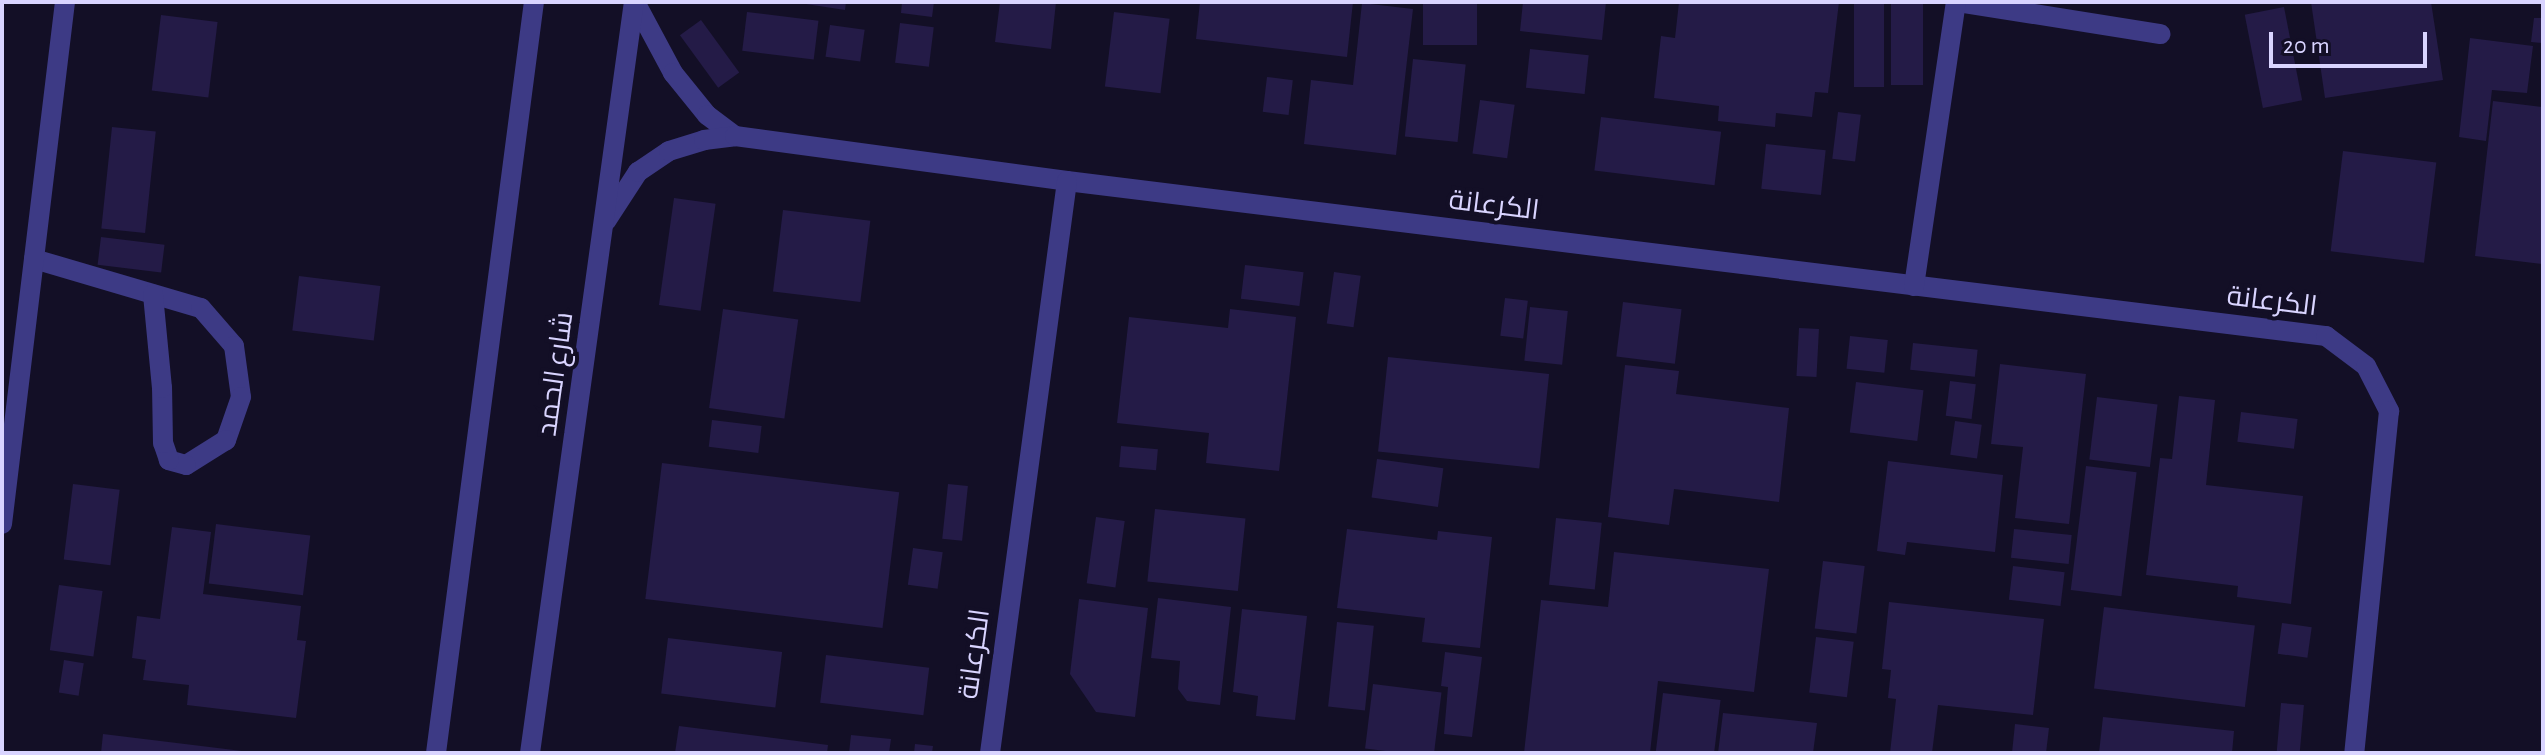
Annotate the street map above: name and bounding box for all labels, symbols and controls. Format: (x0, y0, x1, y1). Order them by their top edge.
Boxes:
scale bar (2273, 16, 2431, 66)
text: 20 m (2283, 34, 2330, 58)
street label: الكرعانة (1447, 184, 1541, 228)
street label: الكرعانة (2225, 280, 2319, 324)
street label: شارع الحمد (531, 310, 581, 438)
street label: الكرعانة (952, 607, 998, 701)

